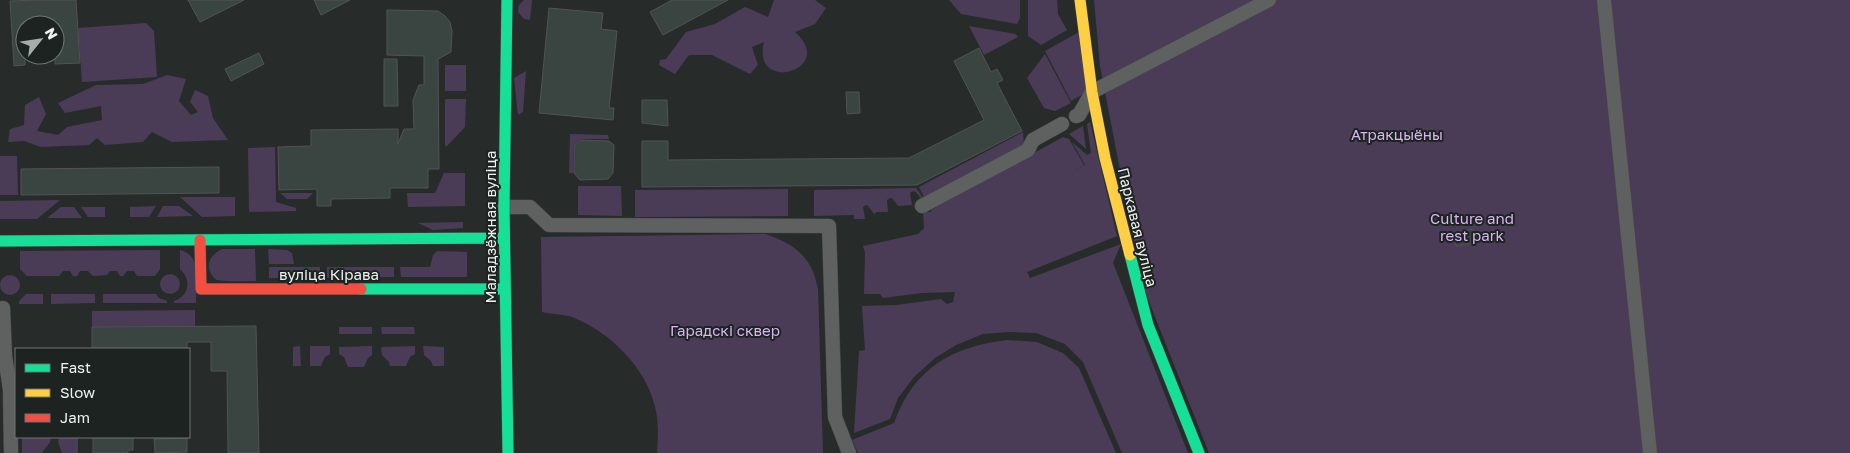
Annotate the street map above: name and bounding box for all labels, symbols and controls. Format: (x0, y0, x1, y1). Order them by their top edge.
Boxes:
north arrow (15, 15, 65, 65)
text: N (42, 24, 62, 42)
park label: Атракцыёны (1351, 125, 1443, 143)
street label: Маладзёжная вуліца (481, 151, 499, 303)
street label: Паркавая вуліца (1114, 166, 1162, 288)
park label: Culture and rest park (1430, 209, 1514, 244)
street label: вуліца Кірава (279, 265, 379, 283)
park label: Гарадскі сквер (670, 321, 780, 339)
legend (15, 348, 190, 438)
text: Fast (60, 358, 91, 376)
text: Slow (60, 383, 95, 401)
text: Jam (60, 408, 90, 426)

